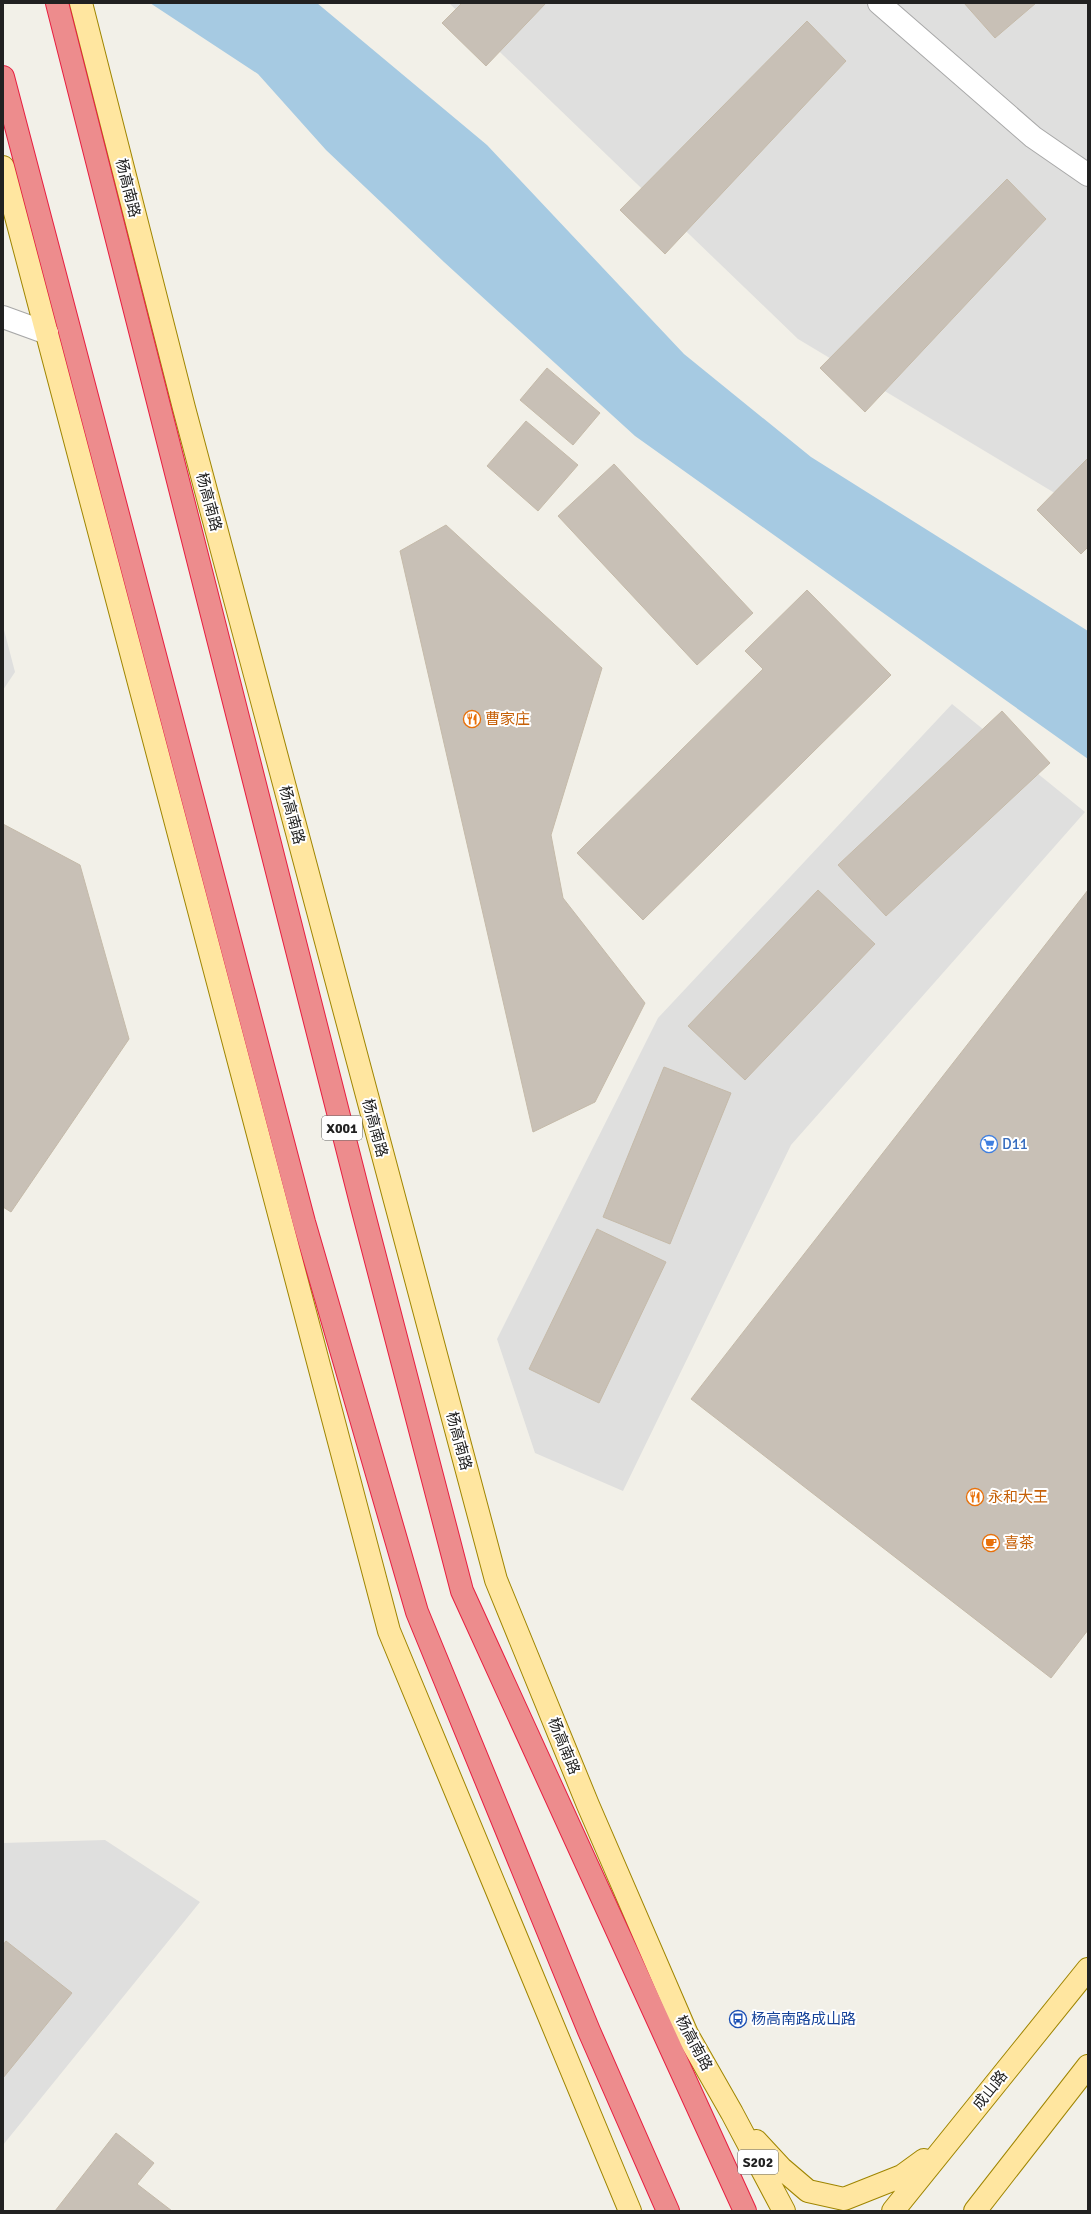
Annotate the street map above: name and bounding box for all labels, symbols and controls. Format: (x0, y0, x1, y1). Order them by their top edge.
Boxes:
street label: 杨高南路 (112, 157, 144, 219)
street label: 杨高南路 (193, 471, 225, 533)
restaurant icon: 曹家庄 (462, 709, 482, 729)
place label: 曹家庄 (485, 710, 530, 728)
street label: 杨高南路 (276, 784, 308, 846)
street label: 杨高南路 (359, 1097, 391, 1159)
road number: X001 (322, 1116, 362, 1140)
supermarket icon: D11 (979, 1134, 999, 1154)
place label: D11 (1002, 1135, 1028, 1153)
street label: 杨高南路 (443, 1410, 475, 1472)
restaurant icon: 永和大王 (965, 1487, 985, 1507)
place label: 永和大王 (988, 1488, 1048, 1506)
cafe icon: 喜茶 (981, 1533, 1001, 1553)
place label: 喜茶 (1004, 1534, 1034, 1552)
street label: 杨高南路 (544, 1715, 584, 1777)
bus stop icon: 杨高南路成山路 (728, 2009, 748, 2029)
place label: 杨高南路成山路 (751, 2010, 856, 2028)
street label: 杨高南路 (672, 2012, 716, 2074)
street label: 成山路 (969, 2067, 1011, 2113)
road number: S202 (738, 2150, 778, 2174)

